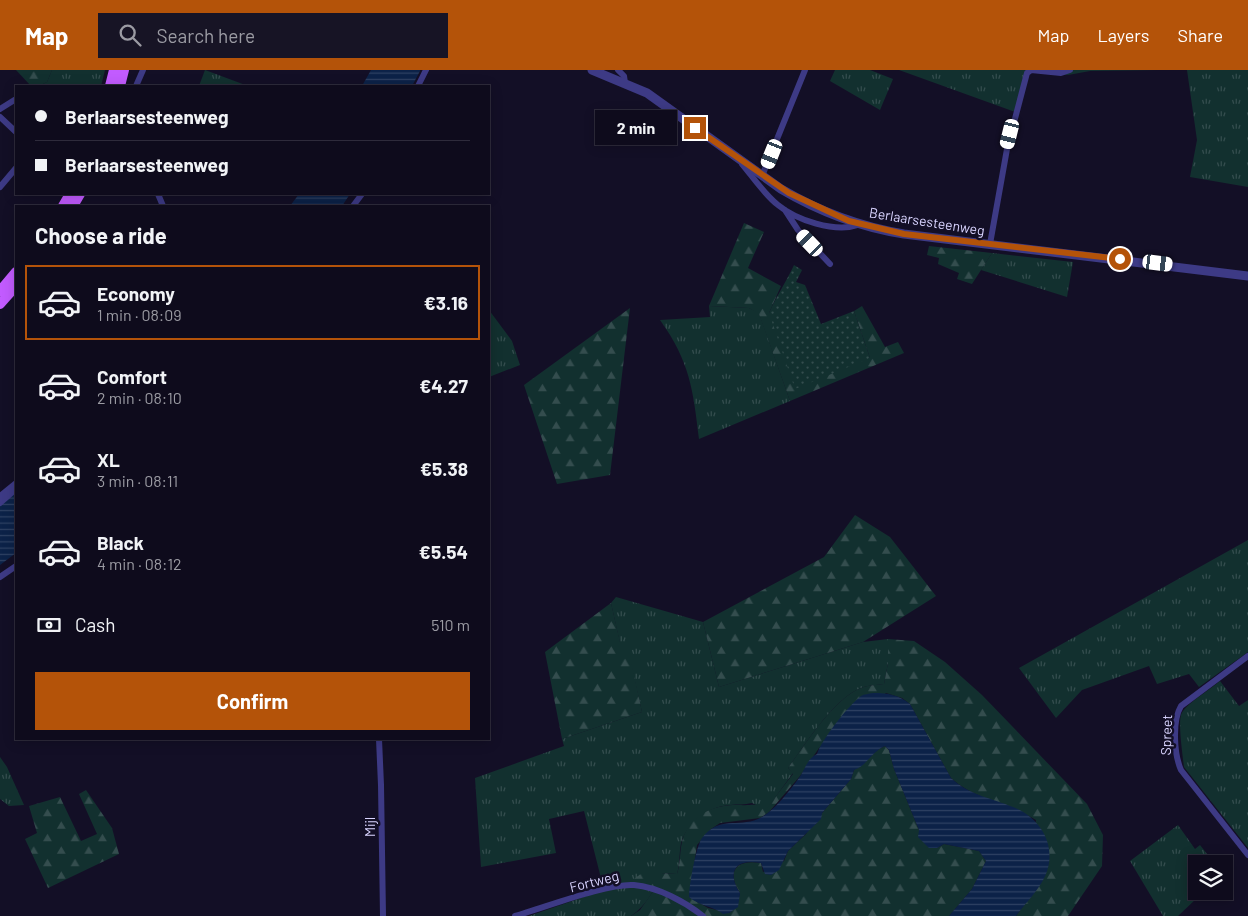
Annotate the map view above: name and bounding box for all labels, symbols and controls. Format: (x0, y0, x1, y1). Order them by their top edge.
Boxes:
search box (98, 13, 448, 58)
text: Map (25, 21, 68, 50)
icon: search (116, 21, 144, 49)
text: Search here (156, 24, 255, 47)
text: Map (1037, 24, 1069, 46)
text: Layers (1097, 24, 1150, 46)
text: Share (1178, 24, 1223, 46)
text: Berlaarsesteenweg (65, 105, 229, 128)
callout: 2 min (595, 110, 678, 146)
route end (684, 117, 706, 139)
text: 2 min (617, 118, 655, 137)
car (999, 118, 1020, 150)
car (759, 137, 784, 171)
text: Berlaarsesteenweg (65, 153, 229, 176)
street label: Berlaarsesteenweg (868, 203, 986, 239)
text: Choose a ride (35, 222, 167, 248)
car (794, 227, 825, 259)
route start (1109, 248, 1131, 270)
car (1142, 254, 1173, 272)
icon: car (37, 280, 82, 325)
text: Economy (97, 282, 175, 305)
text: €3.16 (424, 291, 468, 314)
text: 1 min · 08:09 (97, 305, 182, 324)
icon: car (37, 363, 82, 408)
text: Comfort (97, 365, 167, 388)
text: €4.27 (419, 374, 468, 397)
text: 2 min · 08:10 (97, 388, 182, 407)
icon: car (37, 446, 82, 491)
text: XL (97, 448, 120, 471)
text: €5.38 (420, 457, 468, 480)
text: 3 min · 08:11 (97, 471, 178, 490)
icon: car (37, 529, 82, 574)
text: Black (97, 531, 144, 554)
text: €5.54 (419, 540, 468, 563)
text: 4 min · 08:12 (97, 554, 182, 573)
icon: cash (35, 611, 63, 639)
text: Cash (75, 613, 116, 636)
text: 510 m (431, 615, 470, 634)
button: Confirm (35, 672, 470, 730)
street label: Spreet (1157, 714, 1175, 756)
street label: Mijl (361, 817, 378, 837)
map controls (1188, 855, 1233, 900)
button: layers (1188, 855, 1233, 900)
street label: Fortweg (568, 867, 620, 895)

